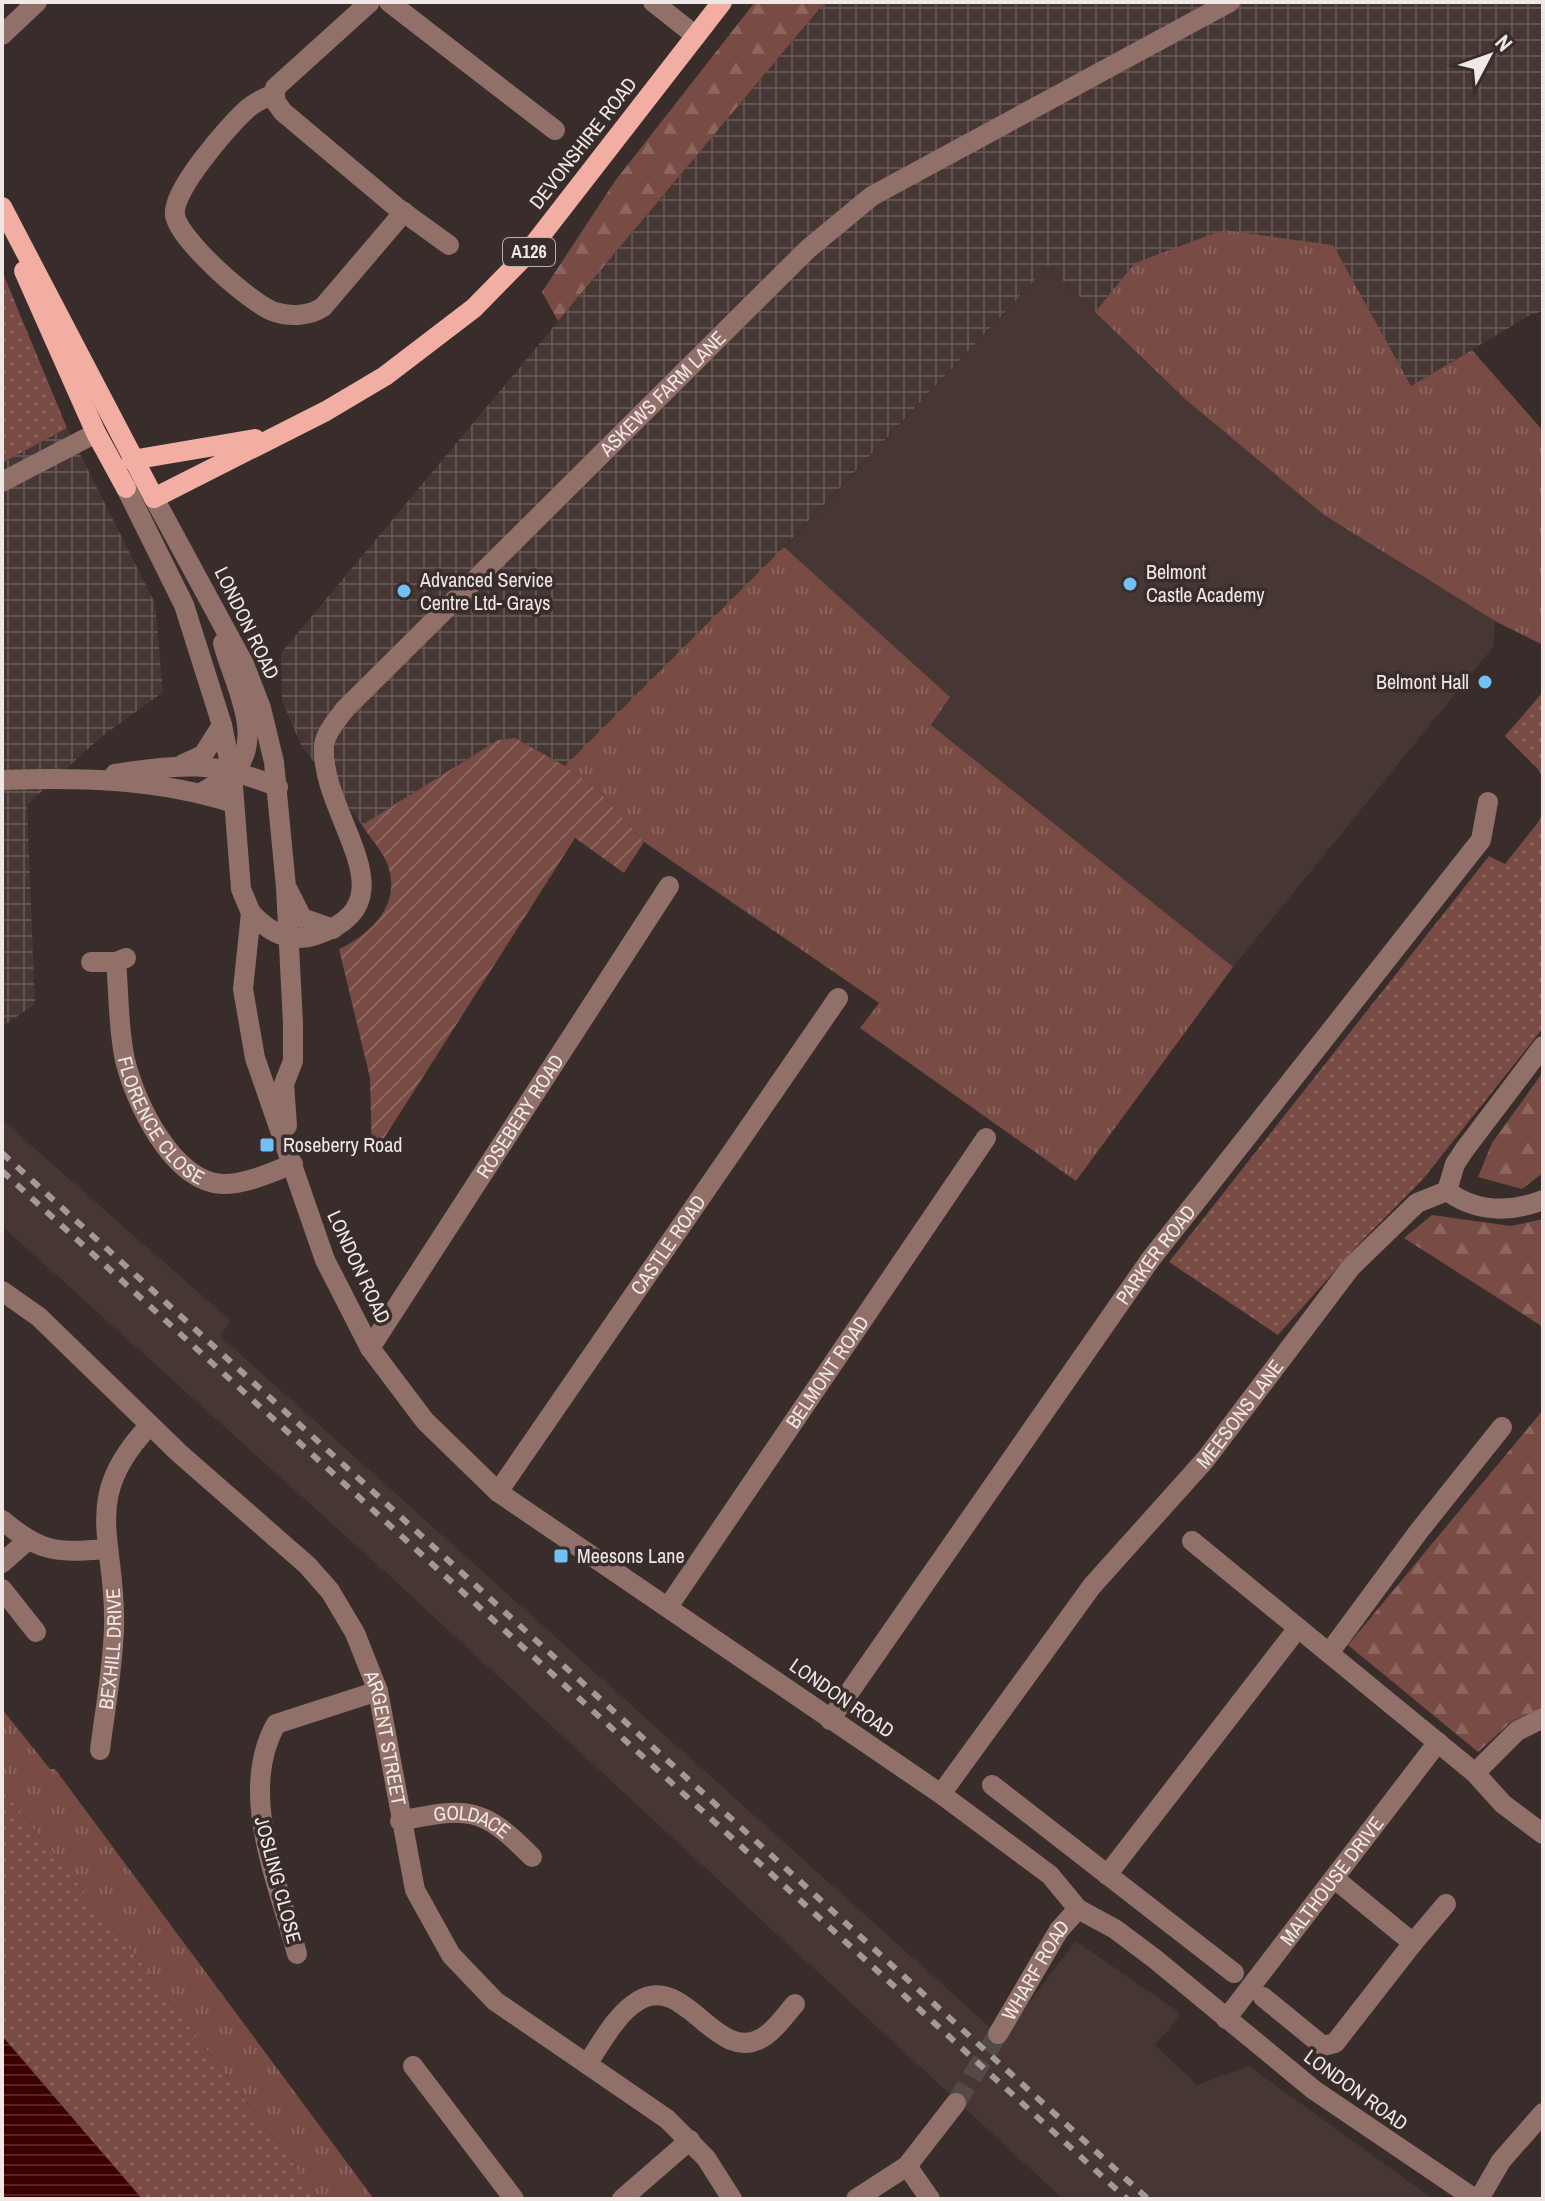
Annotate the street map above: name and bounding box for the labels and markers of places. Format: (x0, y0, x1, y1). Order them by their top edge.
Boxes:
place label: Belmont Castle Academy (1146, 558, 1265, 608)
place label: Advanced Service Centre Ltd- Grays (419, 566, 553, 616)
marker: Belmont Castle Academy (1121, 575, 1139, 593)
marker: Advanced Service Centre Ltd- Grays (395, 582, 413, 600)
place label: Belmont Hall (1376, 668, 1469, 695)
marker: Belmont Hall (1476, 673, 1494, 691)
place label: Roseberry Road (283, 1131, 402, 1158)
marker: Roseberry Road (258, 1136, 276, 1154)
place label: Meesons Lane (577, 1542, 685, 1569)
marker: Meesons Lane (552, 1547, 570, 1565)

